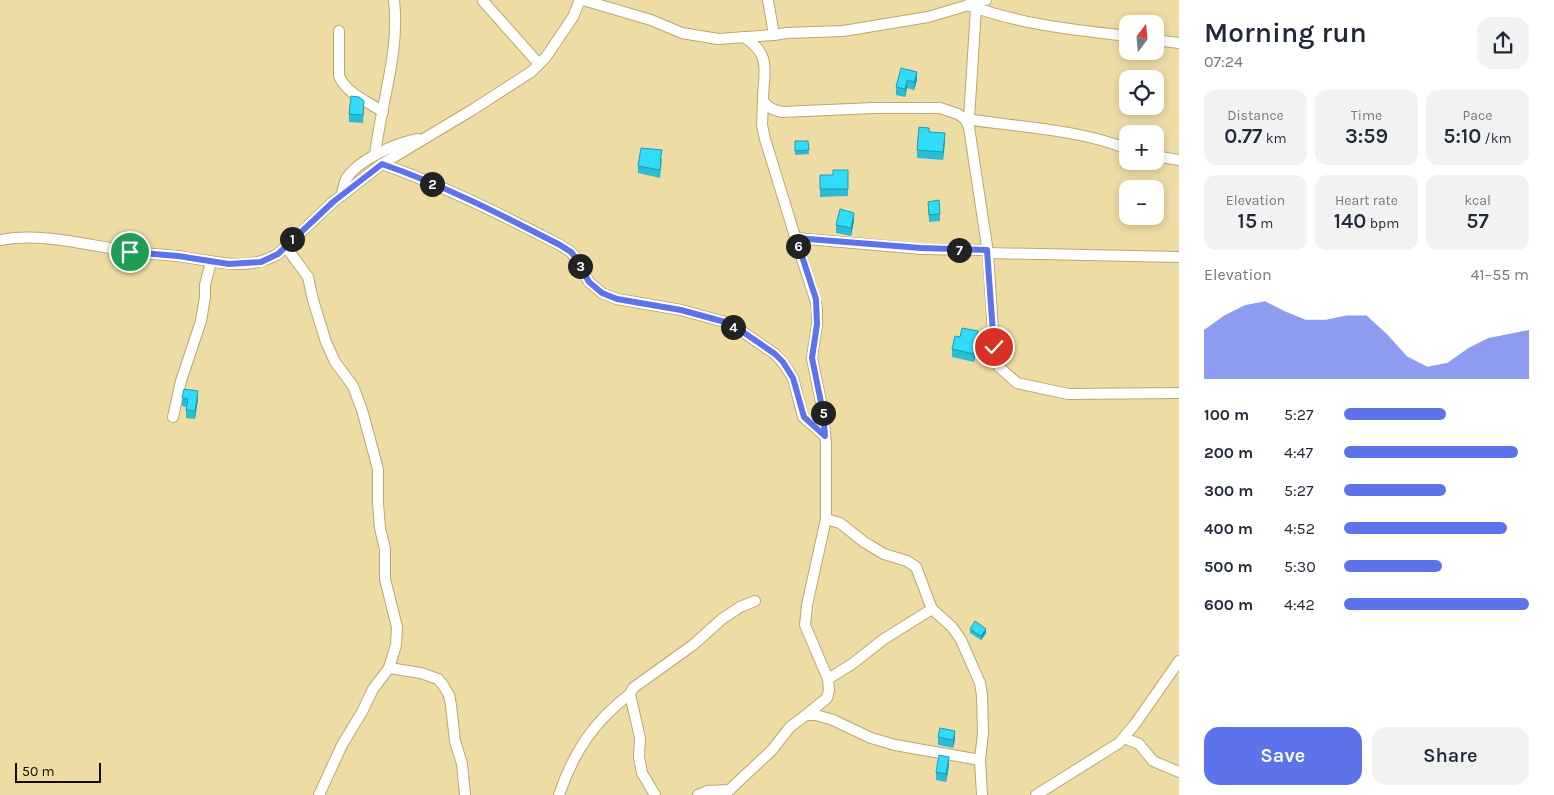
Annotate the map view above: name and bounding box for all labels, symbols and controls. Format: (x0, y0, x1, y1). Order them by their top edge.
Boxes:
north arrow (1119, 15, 1164, 60)
map controls (1119, 15, 1164, 225)
text: Morning run (1204, 16, 1367, 49)
button: share (1477, 17, 1529, 69)
text: 07:24 (1204, 52, 1243, 71)
button: locate (1119, 70, 1164, 115)
text: Distance (1227, 107, 1284, 124)
text: Time (1351, 107, 1382, 124)
text: Pace (1463, 107, 1492, 124)
text: 0.77 (1224, 124, 1262, 148)
text: 3:59 (1345, 124, 1388, 148)
text: 5:10 (1443, 124, 1481, 148)
button: + (1119, 125, 1164, 170)
text: km (1262, 130, 1287, 147)
text: /km (1481, 130, 1512, 147)
pin: 2 (420, 172, 444, 196)
text: 2 (428, 176, 437, 193)
button: − (1119, 180, 1164, 225)
text: Elevation (1226, 192, 1285, 209)
text: Heart rate (1335, 192, 1398, 209)
text: kcal (1464, 192, 1491, 209)
text: 15 (1238, 209, 1257, 233)
text: 140 (1334, 209, 1366, 233)
text: 57 (1466, 209, 1489, 233)
text: m (1257, 215, 1273, 232)
text: bpm (1366, 215, 1399, 232)
pin: 1 (280, 226, 304, 252)
pin (109, 231, 151, 273)
text: 1 (290, 231, 295, 248)
pin: 6 (786, 234, 810, 258)
icon: arrive (116, 238, 144, 266)
text: 6 (794, 238, 803, 255)
pin: 7 (946, 238, 972, 262)
text: 7 (956, 242, 963, 259)
pin: 3 (568, 254, 592, 278)
text: 3 (576, 258, 585, 275)
text: Elevation (1204, 265, 1272, 284)
text: 41–55 m (1470, 265, 1529, 284)
pin: 4 (720, 314, 746, 340)
text: 4 (729, 319, 738, 336)
pin (973, 326, 1015, 368)
icon: check (980, 333, 1008, 361)
pin: 5 (810, 400, 836, 426)
text: 5 (819, 405, 828, 422)
text: 100 m (1204, 405, 1249, 424)
text: 5:27 (1284, 405, 1314, 424)
text: 200 m (1204, 443, 1253, 462)
text: 4:47 (1284, 443, 1313, 462)
text: 300 m (1204, 481, 1253, 500)
text: 5:27 (1284, 481, 1314, 500)
text: 400 m (1204, 519, 1253, 538)
text: 4:52 (1284, 519, 1315, 538)
text: 500 m (1204, 557, 1253, 576)
text: 5:30 (1284, 557, 1316, 576)
text: 600 m (1204, 595, 1253, 614)
text: 4:42 (1284, 595, 1315, 614)
button: Save (1204, 727, 1362, 785)
button: Share (1372, 727, 1529, 785)
scale bar (15, 760, 101, 783)
text: 50 m (22, 763, 55, 780)

